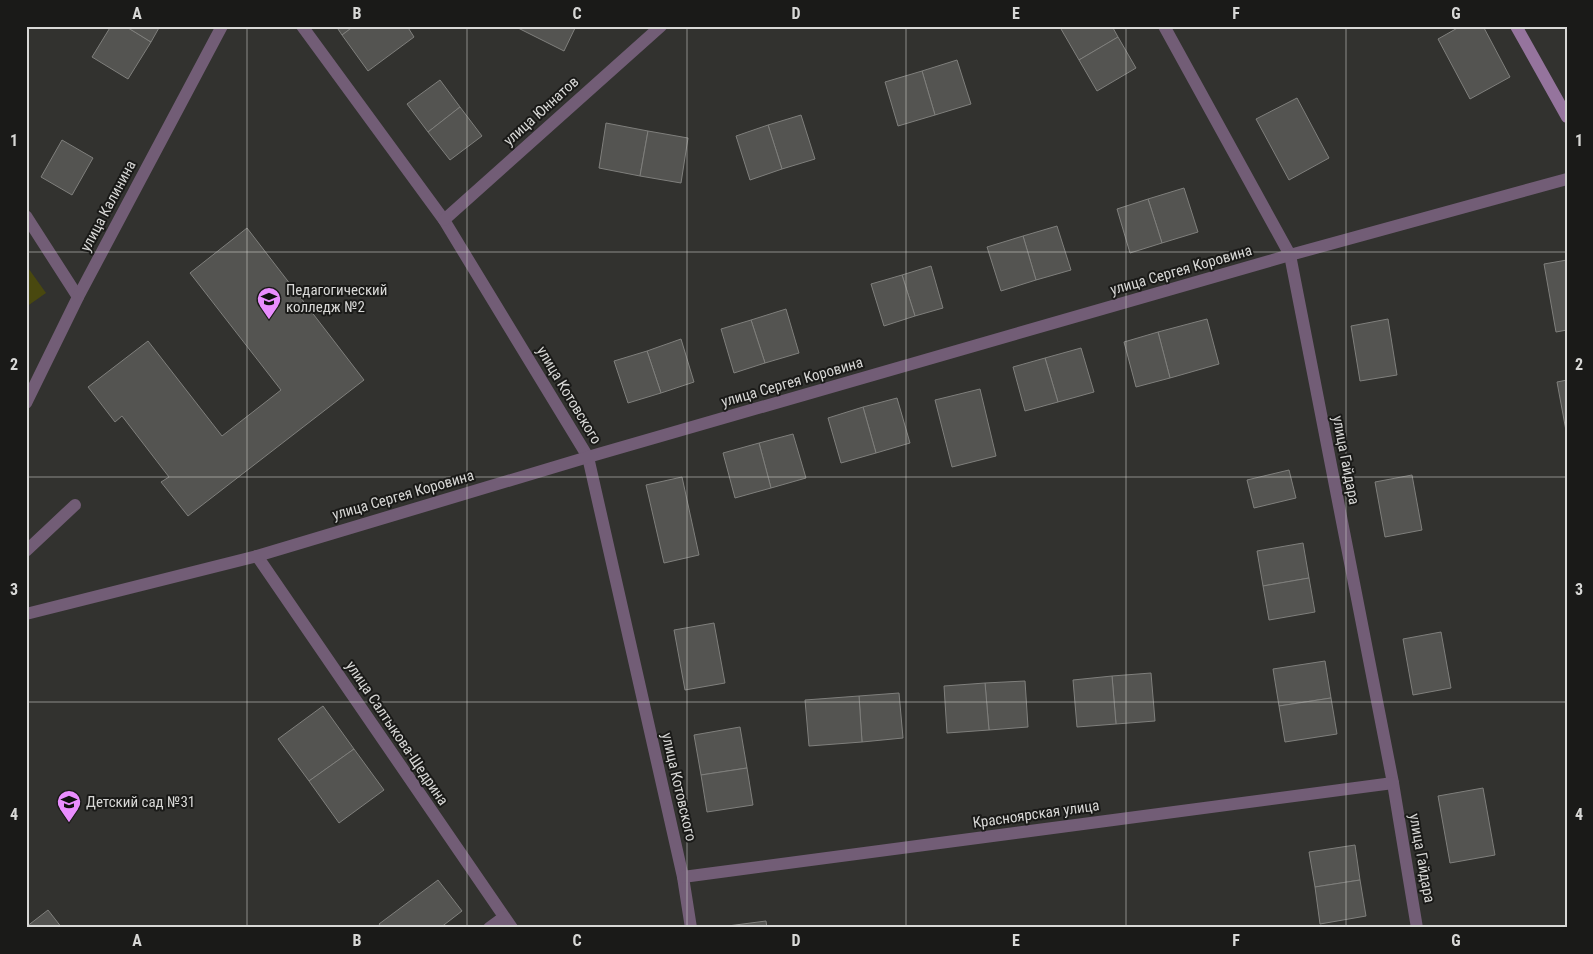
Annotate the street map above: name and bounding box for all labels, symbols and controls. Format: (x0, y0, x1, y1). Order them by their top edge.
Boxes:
text: A (132, 4, 142, 23)
text: B (353, 4, 362, 23)
text: C (572, 4, 582, 23)
text: D (791, 4, 801, 23)
text: E (1012, 4, 1020, 23)
text: F (1232, 4, 1240, 23)
text: G (1451, 4, 1461, 23)
street label: улица Юннатов (500, 73, 582, 149)
text: 1 (10, 131, 18, 150)
text: 1 (1575, 131, 1583, 150)
street label: улица Калинина (76, 157, 140, 255)
street label: улица Сергея Коровина (1108, 241, 1254, 299)
place label: Педагогический колледж №2 (286, 281, 387, 316)
school or university icon: Педагогический колледж №2 (256, 286, 282, 320)
street label: улица Котовского (533, 343, 605, 447)
street label: улица Сергея Коровина (719, 353, 865, 411)
text: 2 (10, 355, 18, 374)
text: 2 (1575, 355, 1583, 374)
street label: улица Гайдара (1329, 414, 1363, 506)
street label: улица Сергея Коровина (330, 466, 476, 524)
text: 3 (10, 580, 18, 599)
text: 3 (1575, 580, 1583, 599)
street label: улица Салтыкова-Щедрина (342, 657, 452, 809)
street label: улица Котовского (658, 731, 700, 843)
school or university icon: Детский сад №31 (56, 789, 82, 823)
place label: Детский сад №31 (86, 793, 195, 811)
street label: Красноярская улица (971, 796, 1101, 832)
text: 4 (10, 805, 18, 824)
text: 4 (1575, 805, 1583, 824)
street label: улица Гайдара (1405, 812, 1439, 904)
text: A (132, 931, 142, 950)
text: B (353, 931, 362, 950)
text: C (572, 931, 582, 950)
text: D (791, 931, 801, 950)
text: E (1012, 931, 1020, 950)
text: F (1232, 931, 1240, 950)
text: G (1451, 931, 1461, 950)

